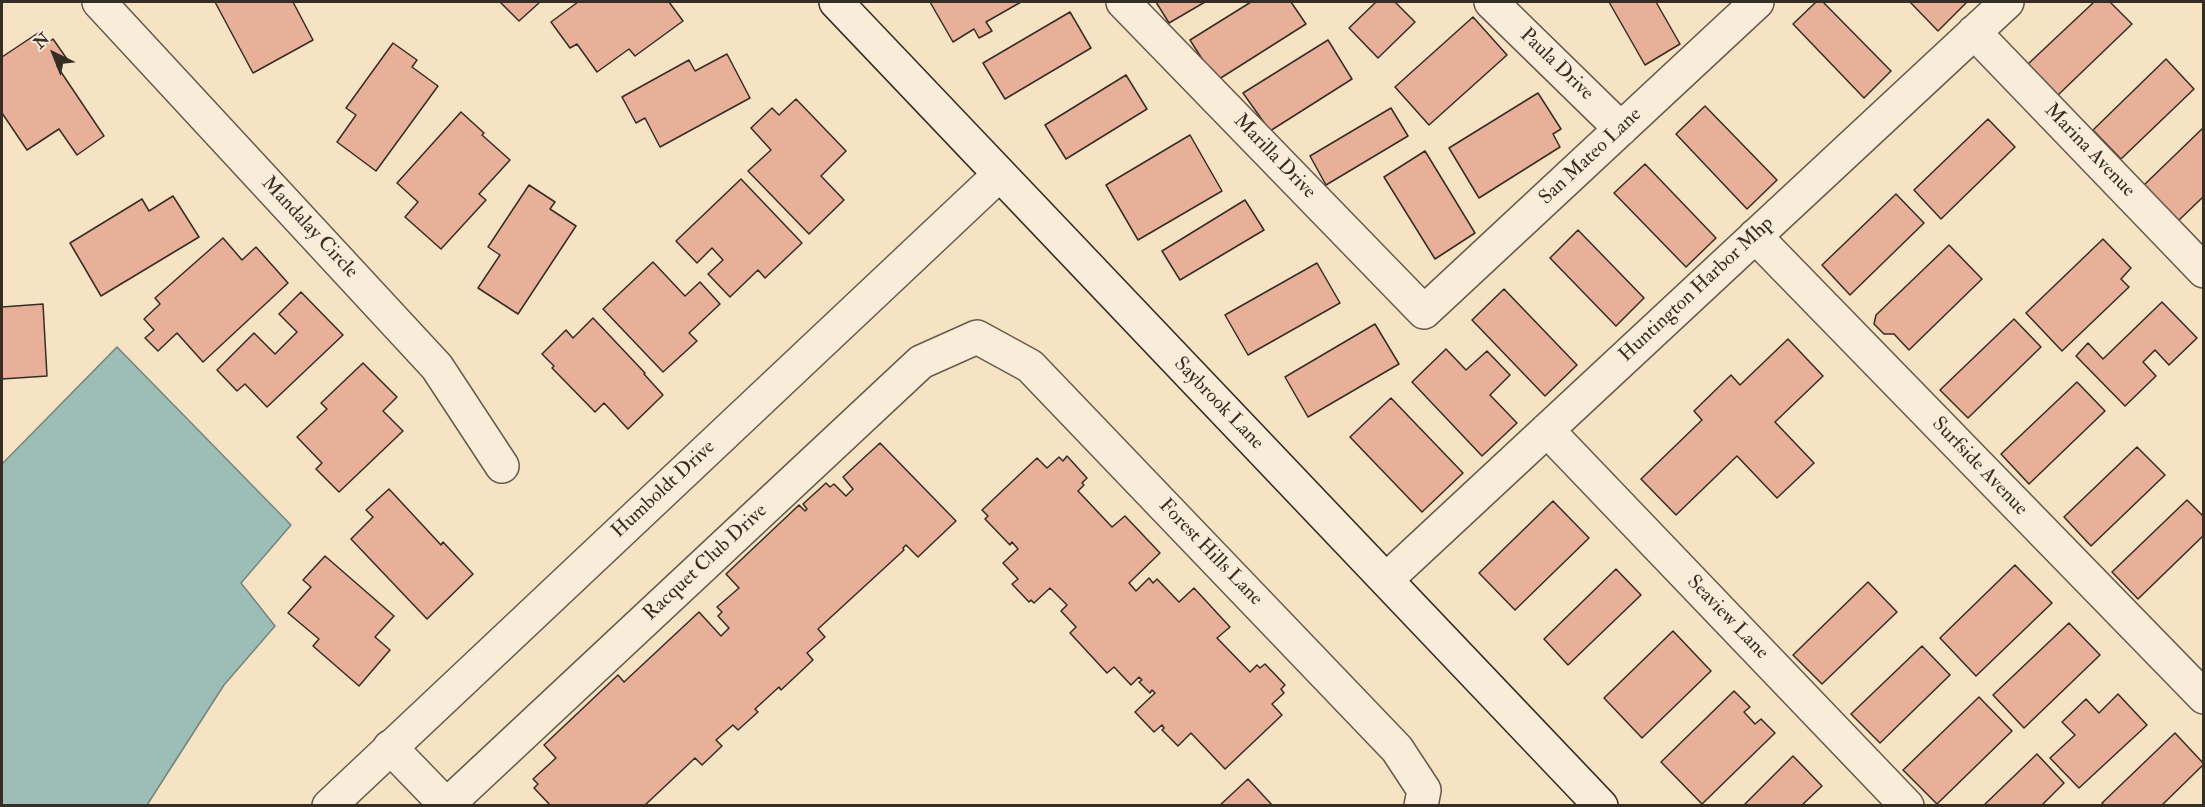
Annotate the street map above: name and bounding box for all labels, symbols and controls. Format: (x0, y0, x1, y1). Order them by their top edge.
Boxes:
north arrow (24, 24, 84, 84)
street label: Paula Drive (1514, 24, 1598, 106)
text: N (30, 29, 54, 53)
street label: Marina Avenue (2038, 99, 2140, 203)
street label: San Mateo Lane (1535, 103, 1647, 211)
street label: Marilla Drive (1228, 110, 1320, 204)
street label: Mandalay Circle (256, 172, 362, 284)
street label: Huntington Harbor Mhp (1615, 212, 1779, 368)
street label: Saybrook Lane (1168, 353, 1268, 455)
street label: Surfside Avenue (1926, 413, 2032, 521)
street label: Humboldt Drive (607, 436, 721, 544)
street label: Forest Hills Lane (1153, 495, 1267, 611)
street label: Racquet Club Drive (639, 500, 773, 626)
street label: Seaview Lane (1681, 571, 1773, 665)

